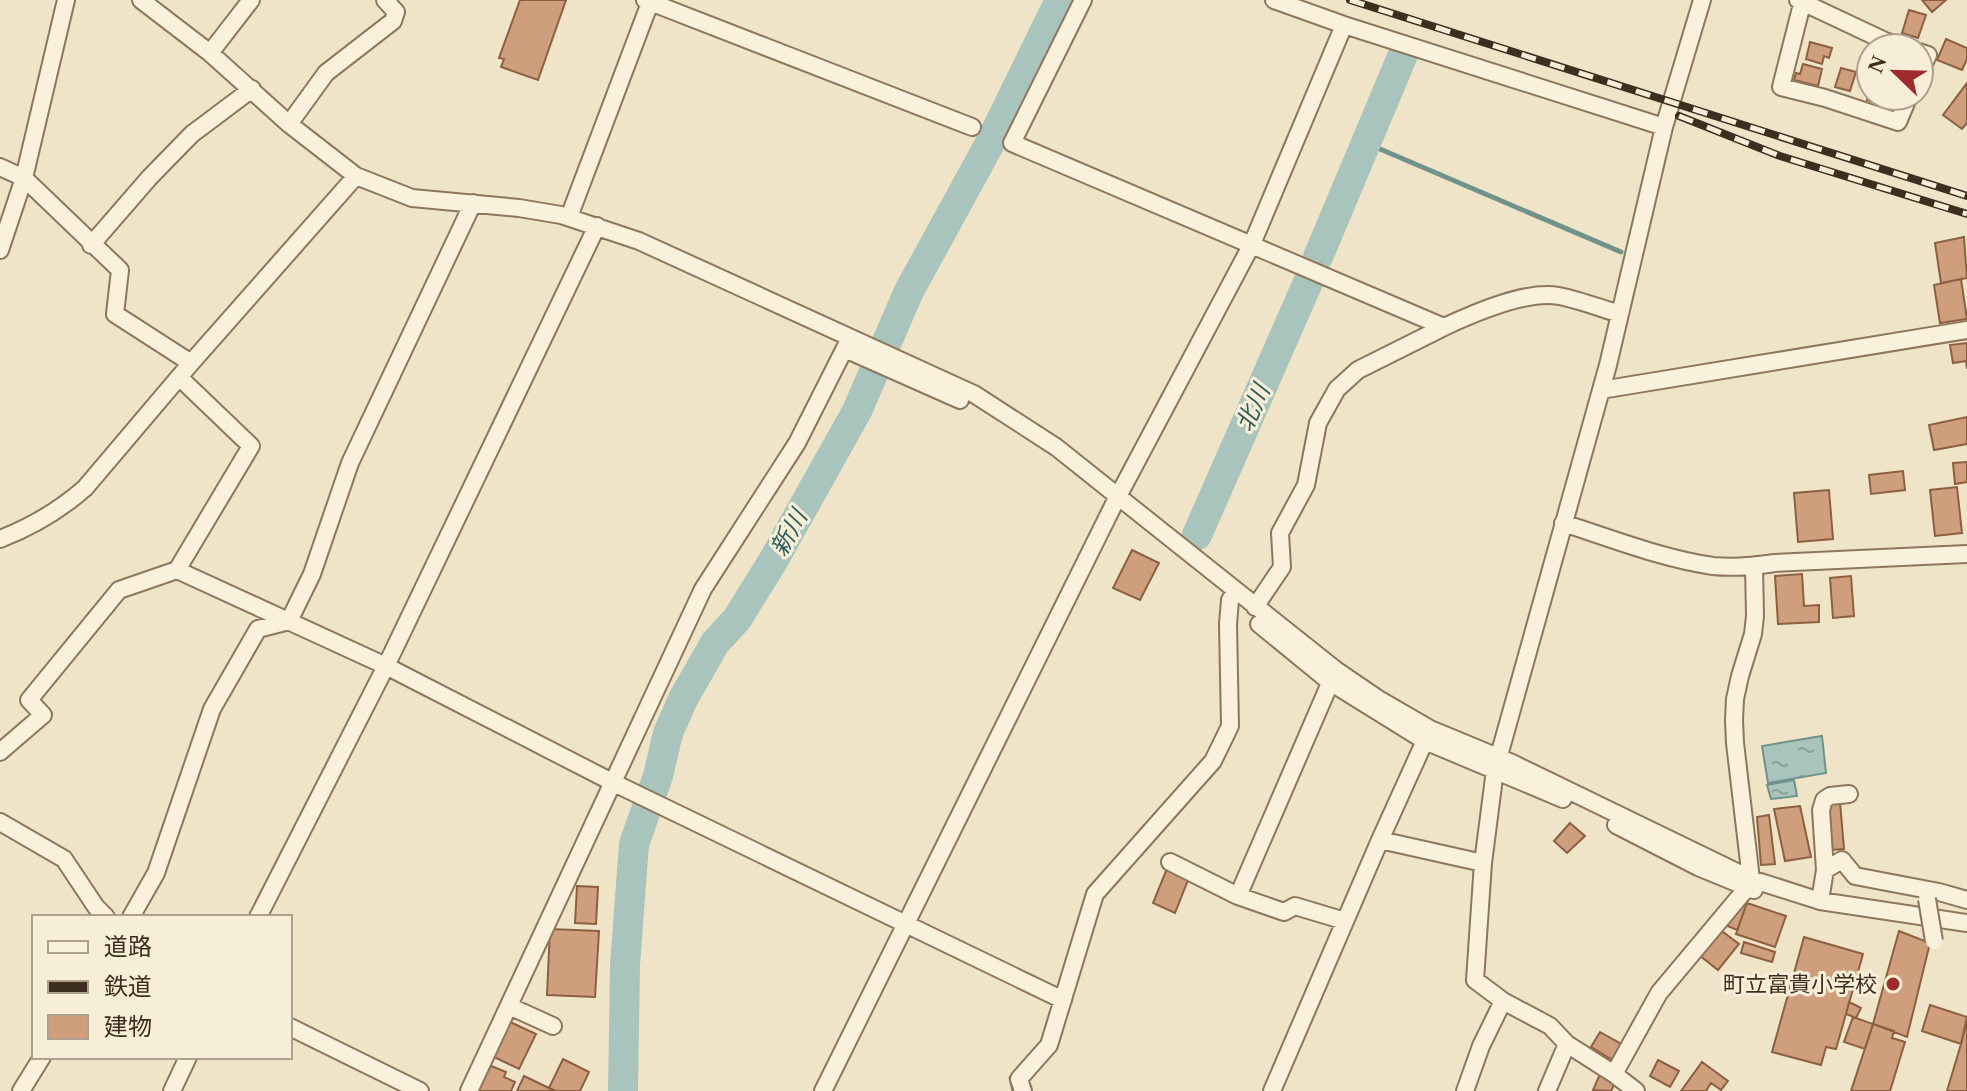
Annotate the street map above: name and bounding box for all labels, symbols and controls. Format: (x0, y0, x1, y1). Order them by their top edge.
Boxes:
north arrow (1855, 32, 1935, 112)
text: N (1862, 52, 1892, 77)
water label: 北川 (1231, 378, 1276, 435)
water label: 新川 (766, 503, 813, 560)
legend (32, 915, 292, 1059)
text: 道路 (104, 934, 152, 960)
place label: 町立富貴小学校 (1723, 972, 1877, 997)
text: 鉄道 (104, 974, 152, 1000)
marker: 町立富貴小学校 (1884, 975, 1902, 993)
text: 建物 (104, 1014, 152, 1040)

